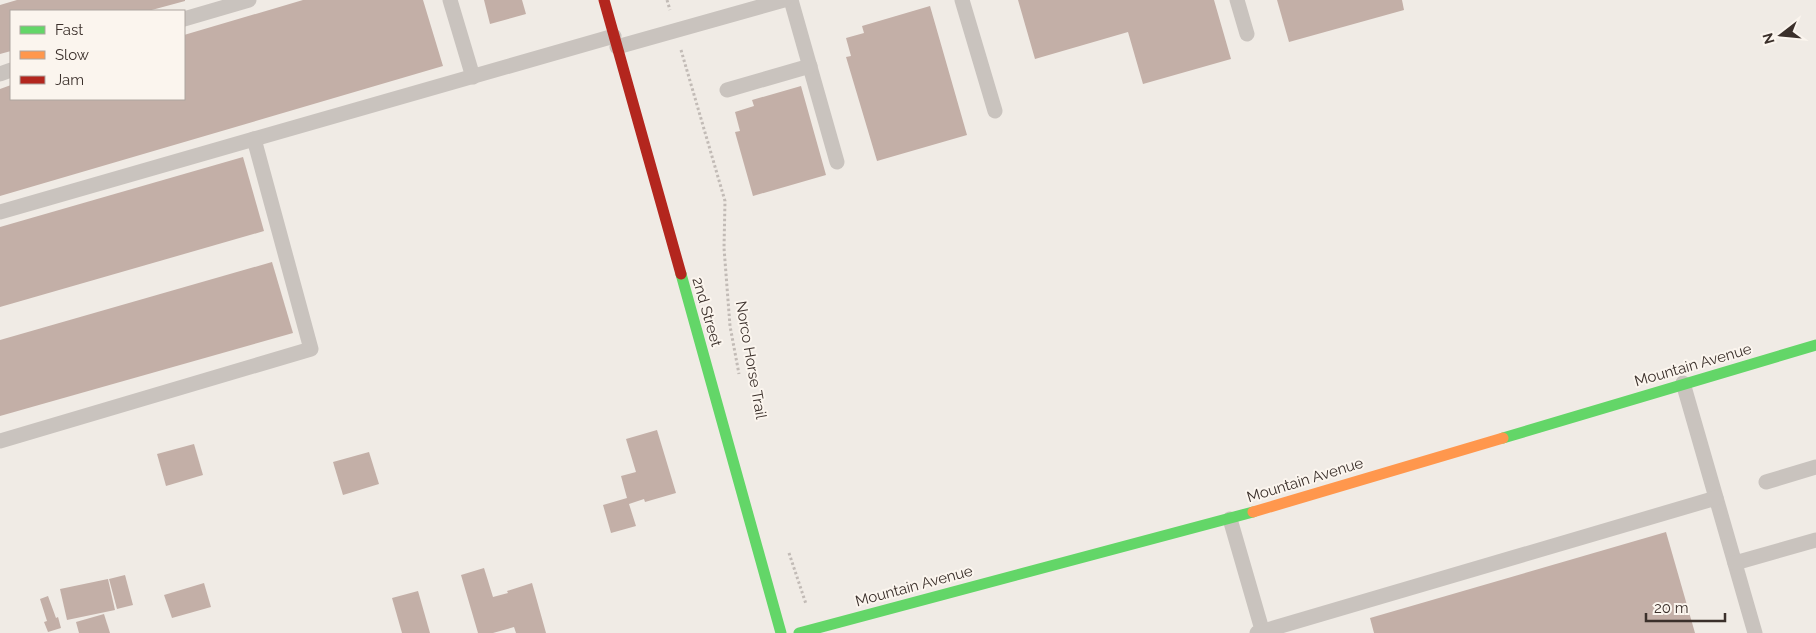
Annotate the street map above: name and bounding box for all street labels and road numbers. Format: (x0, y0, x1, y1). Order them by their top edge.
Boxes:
street label: 2nd Street (689, 275, 725, 349)
street label: Norco Horse Trail (732, 300, 770, 421)
street label: Mountain Avenue (1632, 340, 1754, 390)
street label: Mountain Avenue (1245, 454, 1366, 506)
street label: Mountain Avenue (853, 562, 975, 610)

